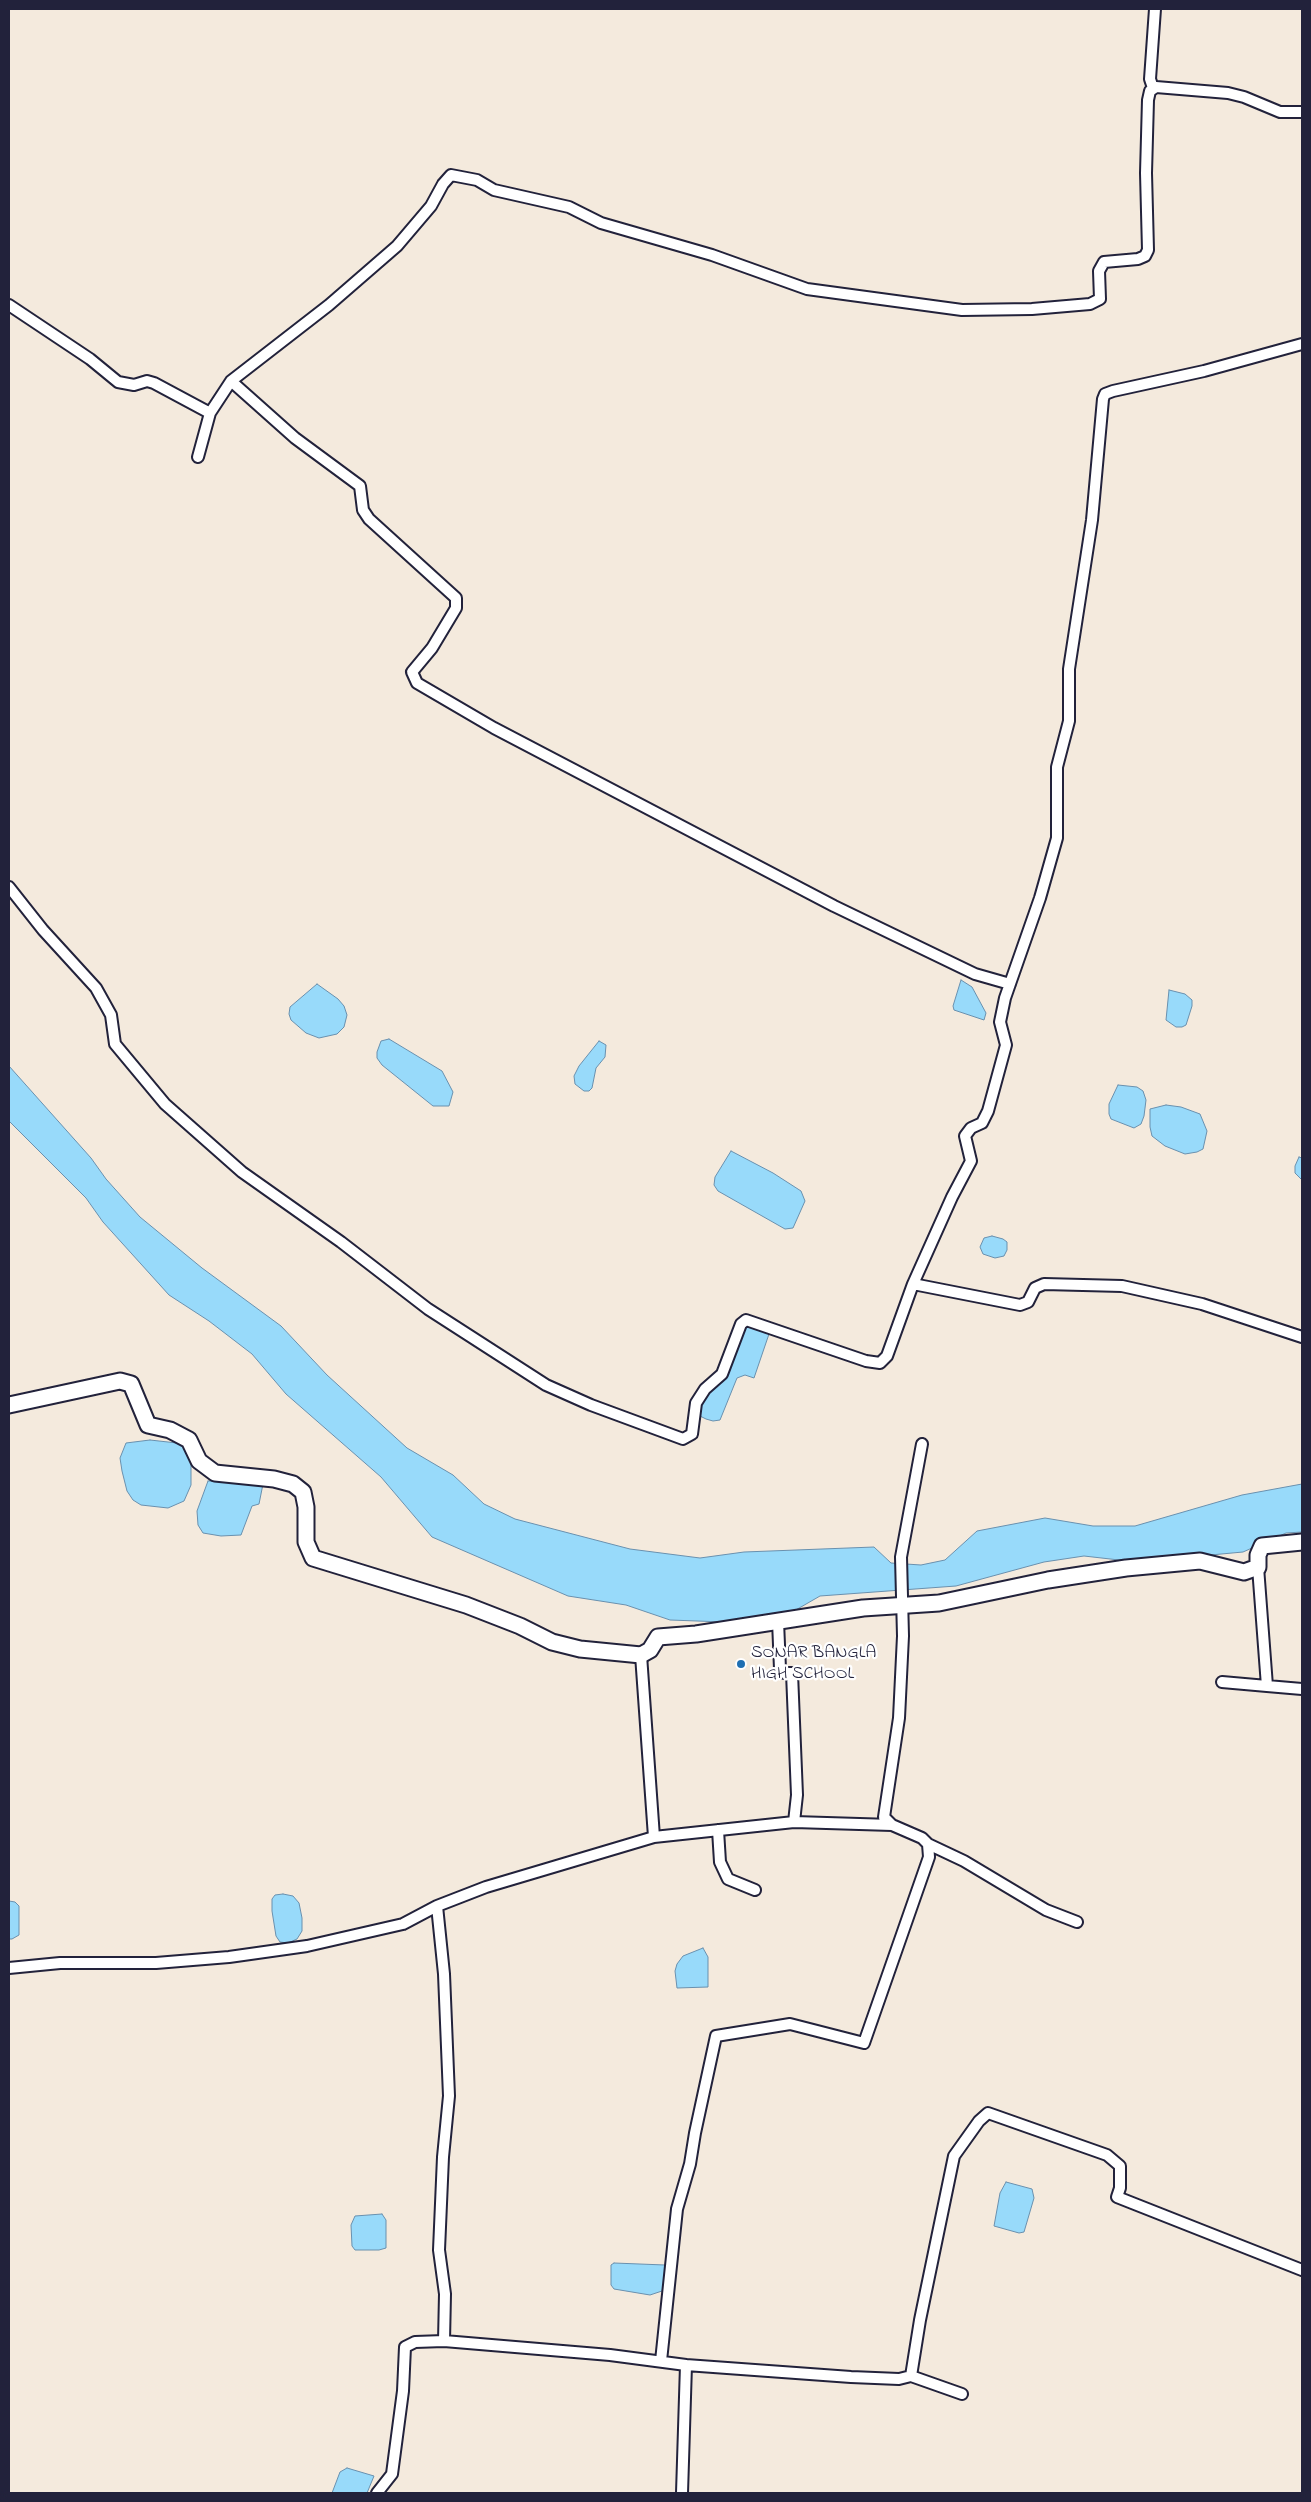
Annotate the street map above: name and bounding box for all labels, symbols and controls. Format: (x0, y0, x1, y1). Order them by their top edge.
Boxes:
place label: SONAR BANGLA HIGH SCHOOL (751, 1643, 876, 1686)
marker: SONAR BANGLA HIGH SCHOOL (735, 1658, 747, 1670)

